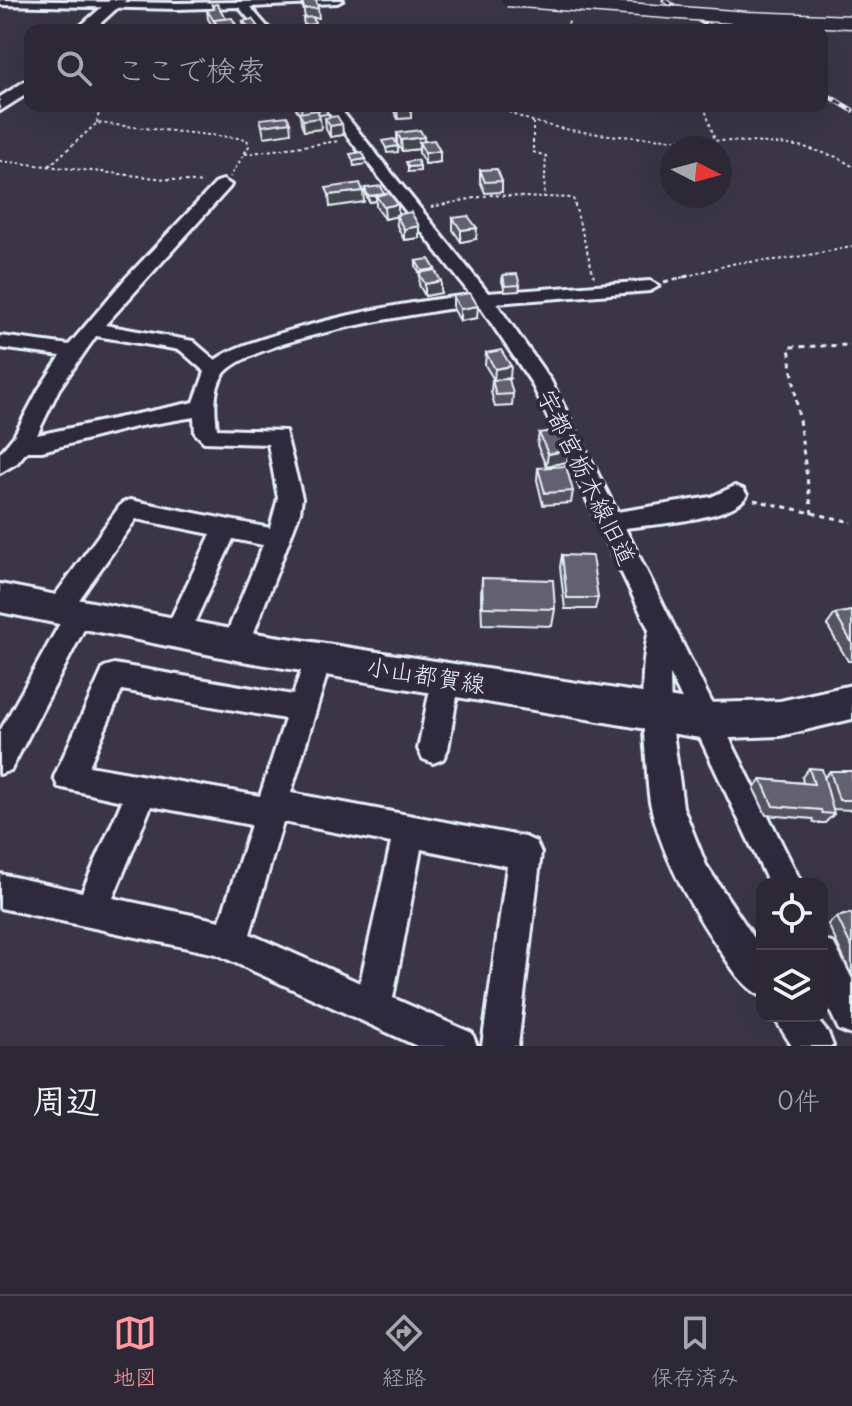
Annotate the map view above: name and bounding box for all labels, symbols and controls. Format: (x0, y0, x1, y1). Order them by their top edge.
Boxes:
search box (24, 24, 828, 112)
icon: search (52, 46, 96, 90)
text: ここで検索 (116, 51, 266, 89)
north arrow (660, 136, 732, 208)
street label: 宇都宮栃木線旧道 (531, 384, 643, 570)
street label: 小山都賀線 (364, 651, 488, 699)
map controls (756, 878, 828, 1022)
button: locate (756, 878, 828, 950)
button: layers (756, 950, 828, 1022)
text: 周辺 (32, 1079, 100, 1122)
text: 0件 (777, 1084, 820, 1117)
tab: 地図 (113, 1311, 157, 1391)
tab: 経路 (382, 1311, 426, 1391)
tab: 保存済み (651, 1311, 739, 1391)

